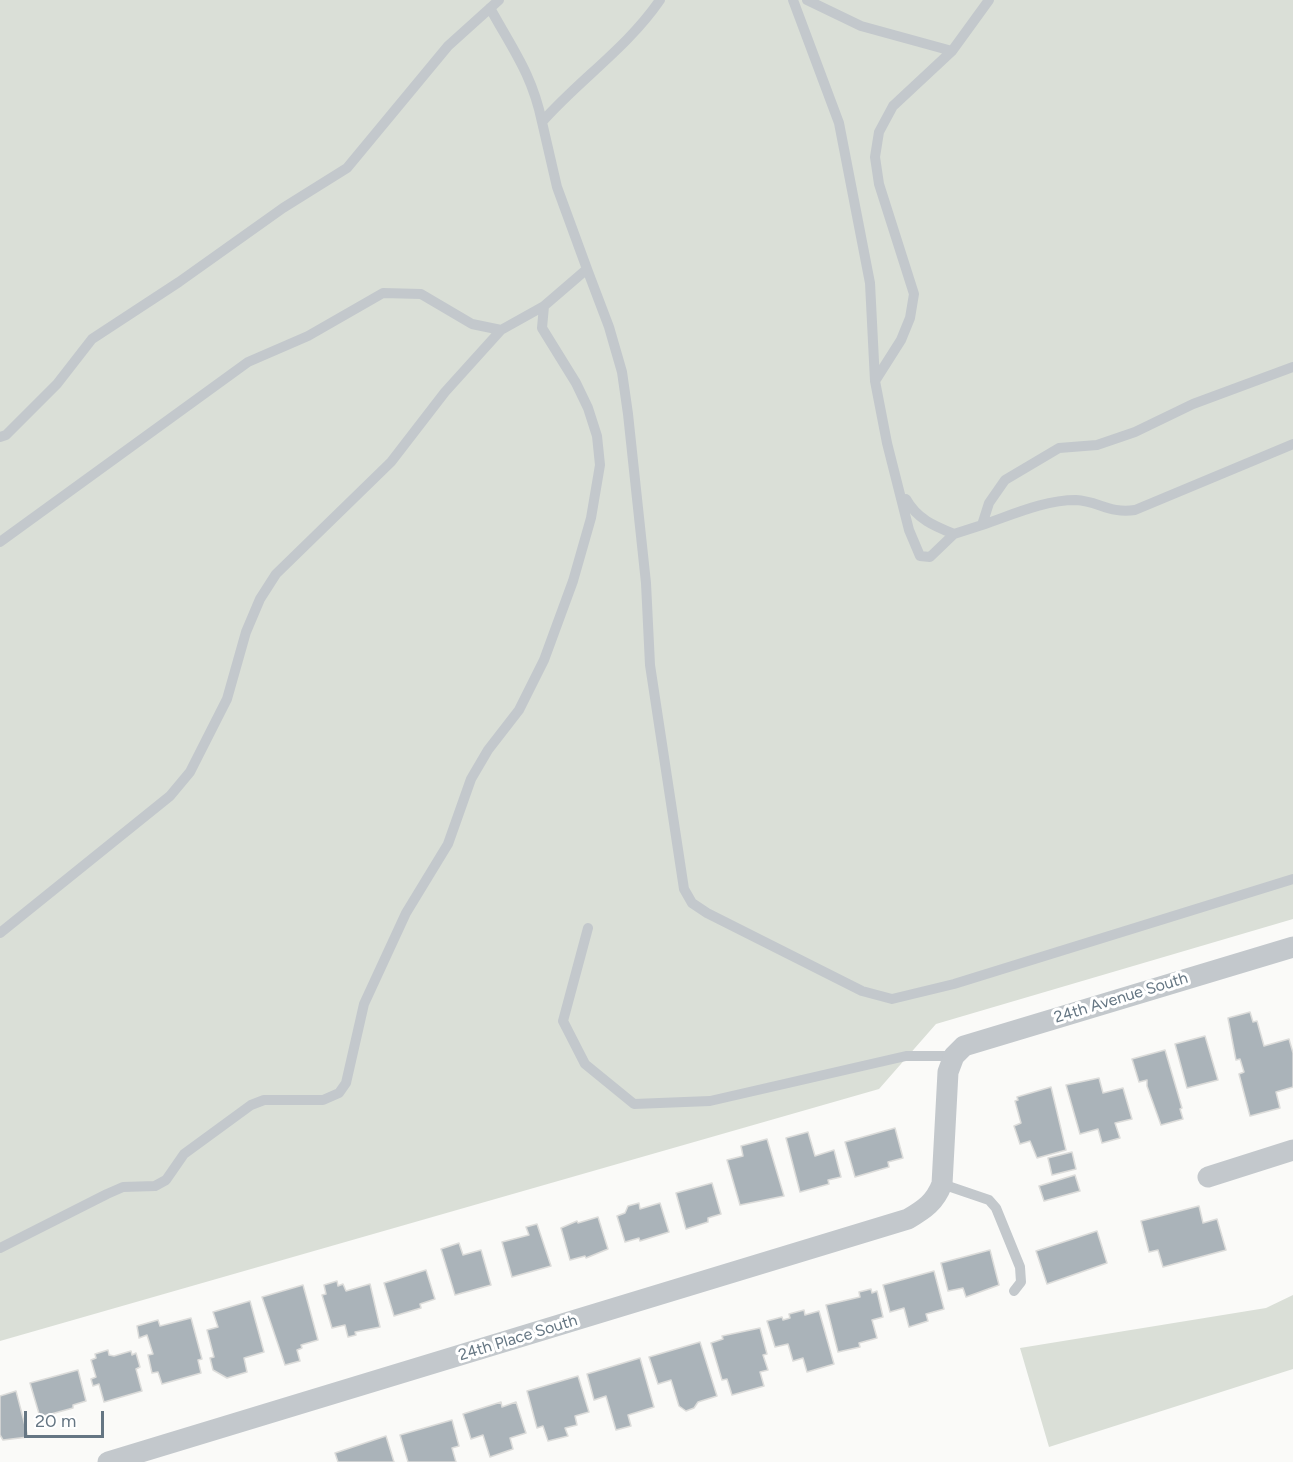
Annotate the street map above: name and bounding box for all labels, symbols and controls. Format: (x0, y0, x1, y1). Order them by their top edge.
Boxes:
street label: 24th Avenue South (1052, 969, 1190, 1027)
street label: 24th Place South (456, 1311, 580, 1365)
scale bar (27, 1399, 106, 1437)
text: 20 m (35, 1410, 76, 1432)

